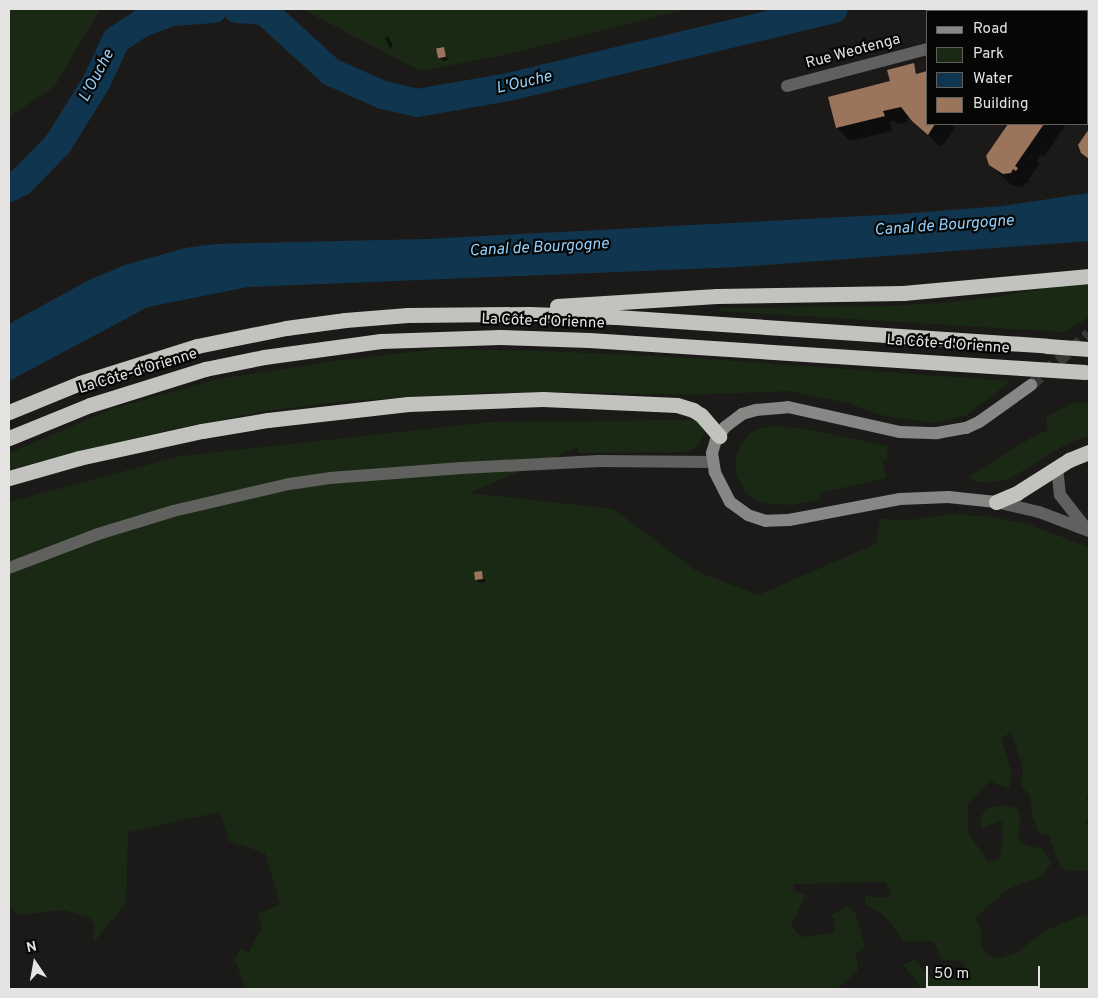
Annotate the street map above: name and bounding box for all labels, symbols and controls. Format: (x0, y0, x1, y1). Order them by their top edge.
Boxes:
legend (926, 10, 1088, 125)
text: Road (973, 20, 1008, 39)
street label: Rue Weotenga (804, 31, 902, 73)
text: Park (973, 45, 1004, 64)
water label: L'Ouche (75, 47, 119, 105)
water label: L'Ouche (494, 67, 554, 99)
text: Water (973, 70, 1012, 89)
text: Building (973, 95, 1028, 114)
water label: Canal de Bourgogne (874, 212, 1014, 240)
water label: Canal de Bourgogne (469, 235, 609, 261)
street label: La Côte-d'Orienne (481, 311, 605, 333)
street label: La Côte-d'Orienne (886, 332, 1010, 358)
street label: La Côte-d'Orienne (76, 345, 200, 399)
north arrow (10, 938, 60, 988)
text: N (25, 938, 38, 957)
scale bar (928, 956, 1042, 988)
text: 50 m (934, 965, 969, 984)

